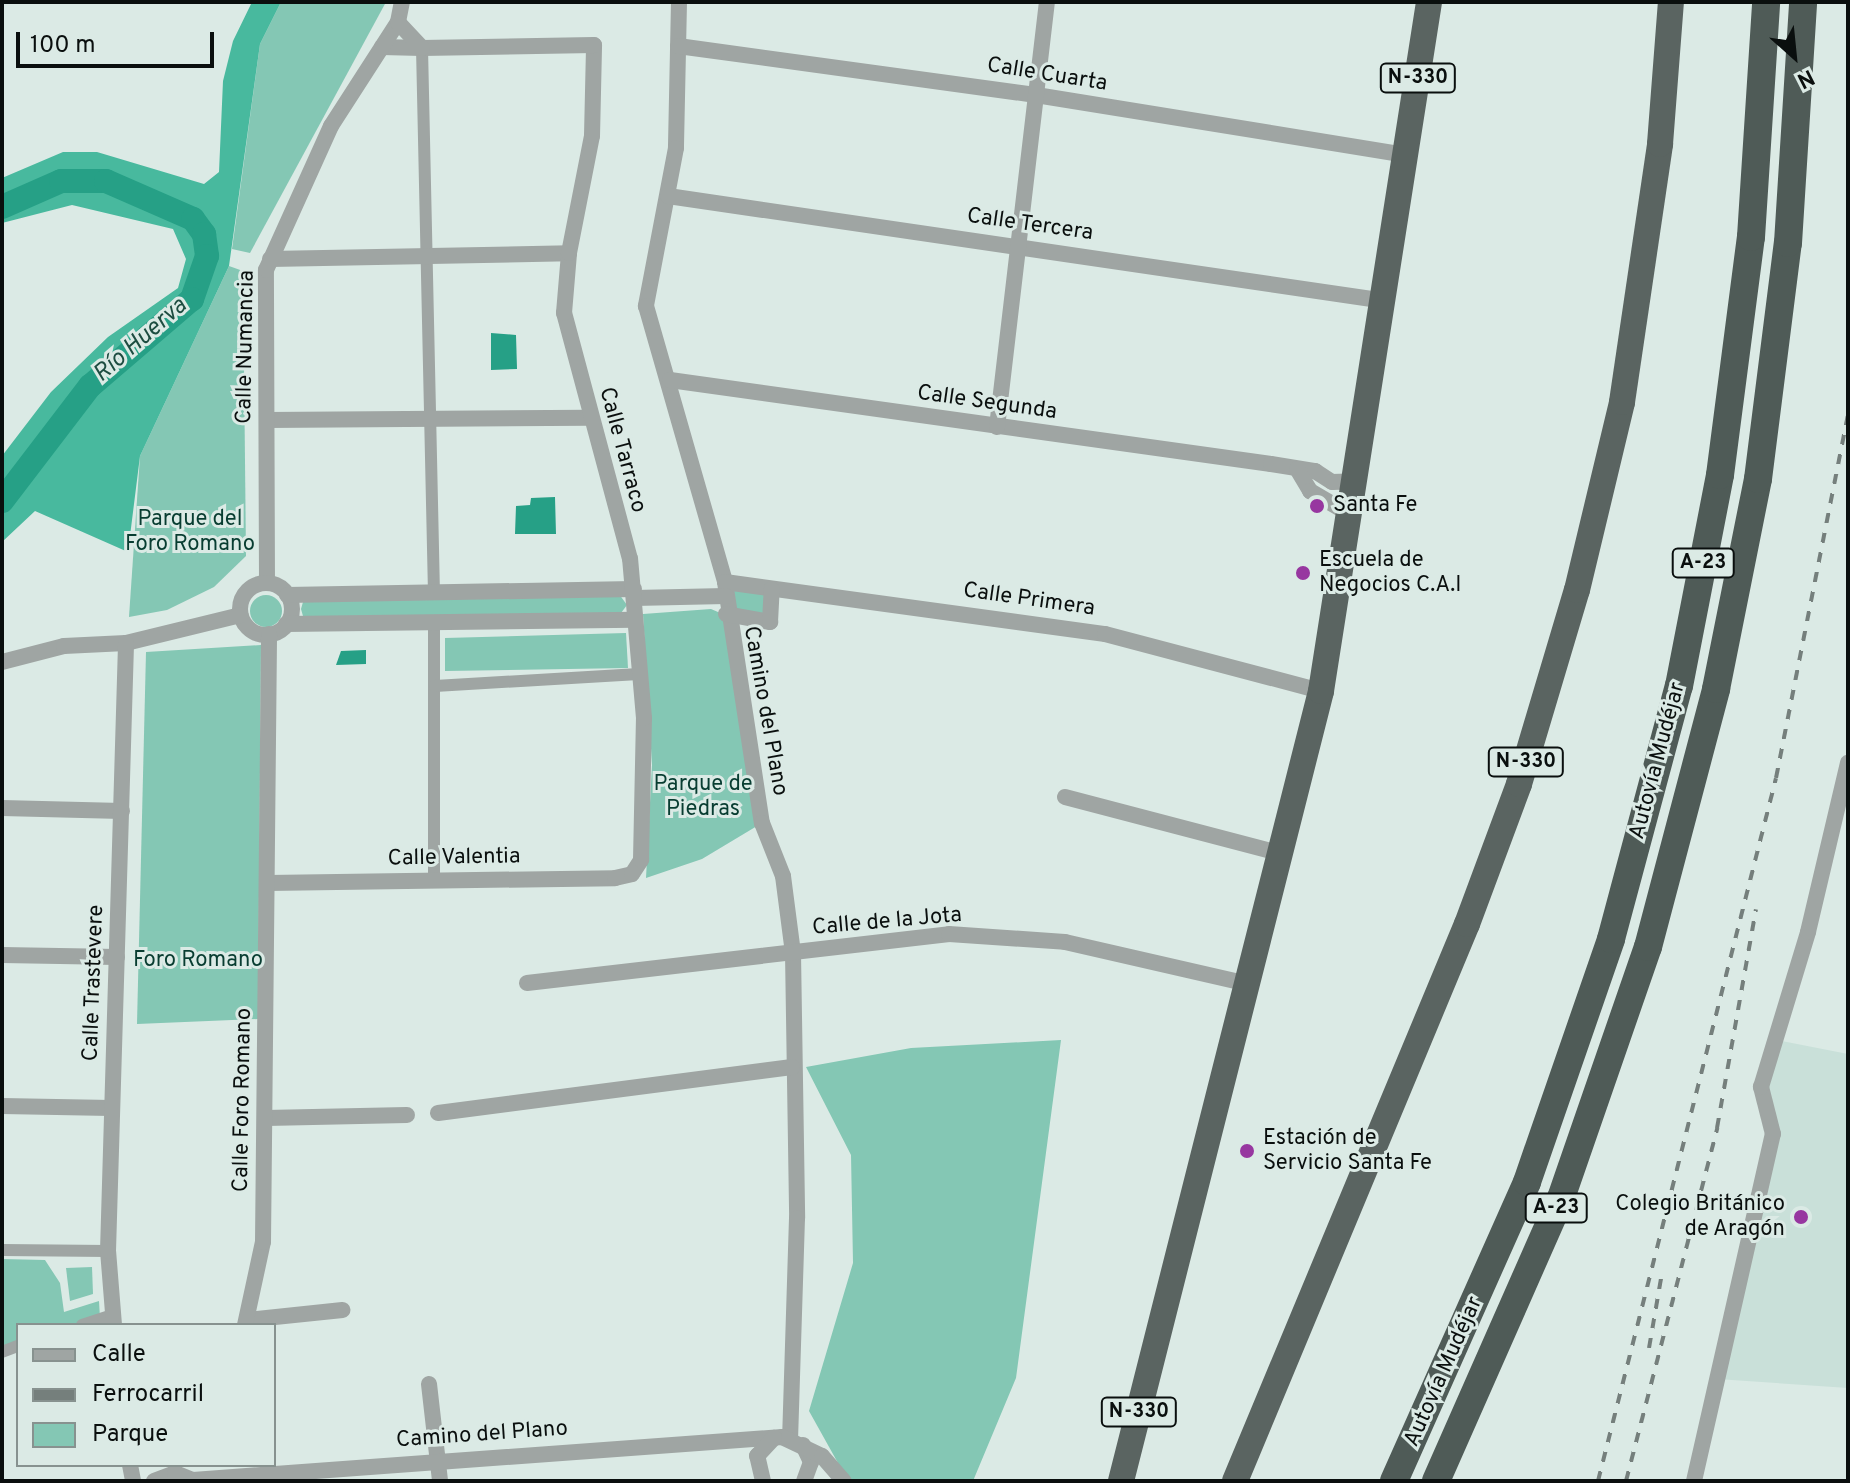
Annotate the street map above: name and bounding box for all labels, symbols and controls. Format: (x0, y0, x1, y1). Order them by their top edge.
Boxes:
scale bar (20, 16, 218, 66)
north arrow (1754, 16, 1834, 96)
text: 100 m (30, 31, 96, 61)
street label: Calle Cuarta (985, 52, 1109, 98)
road number: N-330 (1378, 62, 1458, 94)
text: N (1792, 62, 1818, 93)
street label: Calle Tercera (965, 203, 1095, 247)
street label: Calle Numancia (231, 270, 261, 424)
water label: Río Huerva (88, 293, 194, 389)
street label: Calle Segunda (915, 380, 1059, 426)
street label: Calle Tarraco (592, 384, 652, 516)
place label: Santa Fe (1333, 493, 1417, 519)
marker: Santa Fe (1308, 497, 1326, 515)
park label: Parque del Foro Romano (125, 506, 255, 558)
place label: Escuela de Negocios C.A.I (1319, 547, 1461, 598)
road number: A-23 (1671, 547, 1735, 579)
marker: Escuela de Negocios C.A.I (1294, 564, 1312, 582)
street label: Calle Primera (961, 578, 1097, 622)
street label: Camino del Plano (737, 624, 793, 798)
street label: Autovía Mudéjar (1624, 680, 1692, 842)
road number: N-330 (1486, 746, 1566, 778)
park label: Parque de Piedras (653, 771, 753, 822)
street label: Calle Valentia (387, 844, 521, 872)
street label: Calle de la Jota (811, 902, 963, 942)
street label: Calle Trastevere (78, 904, 110, 1062)
park label: Foro Romano (133, 948, 263, 974)
street label: Calle Foro Romano (228, 1008, 258, 1192)
place label: Estación de Servicio Santa Fe (1263, 1125, 1432, 1176)
marker: Estación de Servicio Santa Fe (1238, 1142, 1256, 1160)
place label: Colegio Británico de Aragón (1615, 1191, 1785, 1242)
road number: A-23 (1524, 1192, 1588, 1224)
marker: Colegio Británico de Aragón (1792, 1208, 1810, 1226)
street label: Autovía Mudéjar (1399, 1293, 1489, 1451)
legend (16, 1323, 276, 1467)
text: Calle (92, 1340, 146, 1370)
text: Ferrocarril (92, 1380, 204, 1410)
road number: N-330 (1099, 1396, 1179, 1428)
street label: Camino del Plano (395, 1416, 569, 1454)
text: Parque (92, 1420, 168, 1450)

